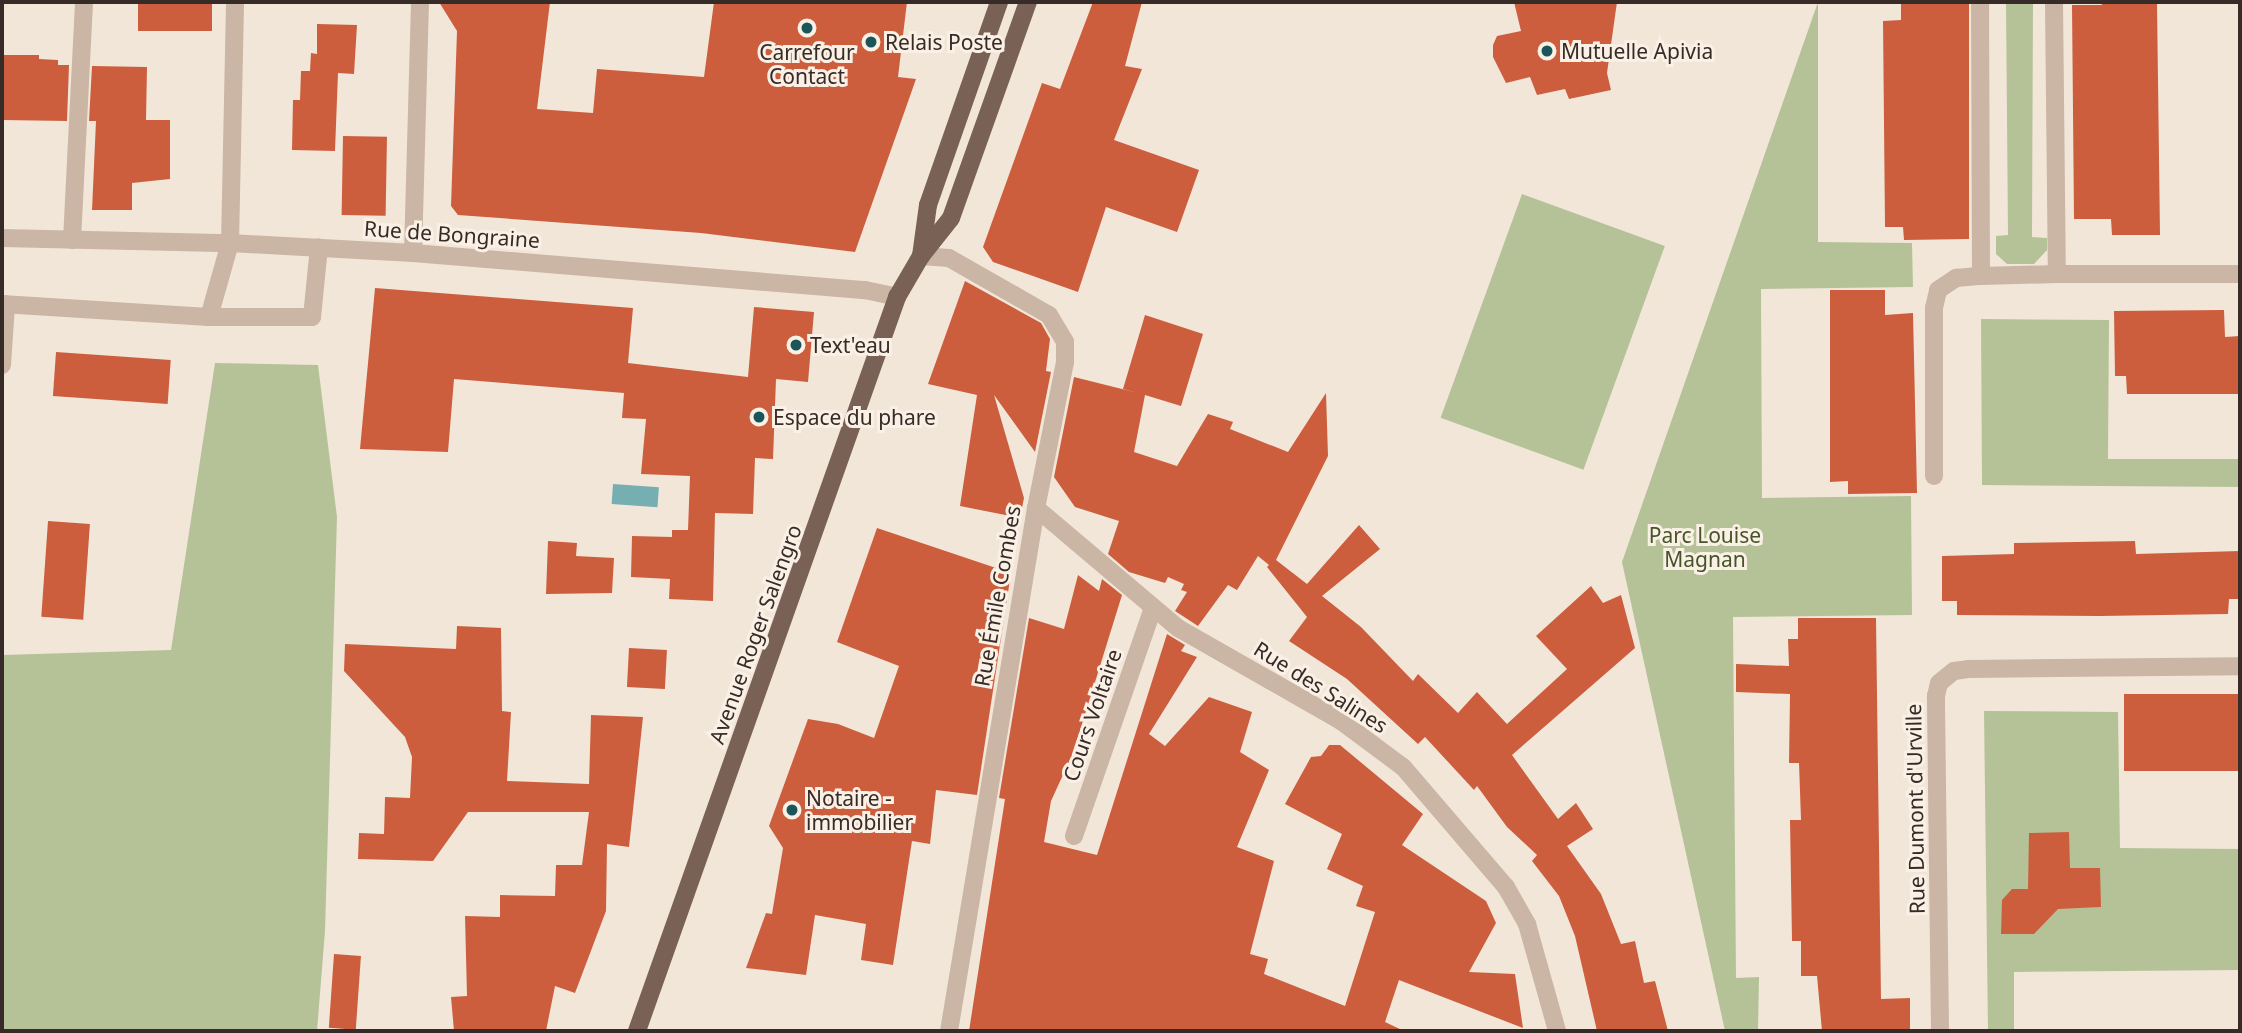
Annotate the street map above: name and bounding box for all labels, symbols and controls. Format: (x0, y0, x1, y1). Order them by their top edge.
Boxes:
marker: Carrefour Contact (799, 20, 815, 36)
place label: Relais Poste (885, 29, 1003, 55)
marker: Relais Poste (863, 34, 879, 50)
place label: Mutuelle Apivia (1561, 38, 1713, 64)
place label: Carrefour Contact (759, 39, 855, 89)
marker: Mutuelle Apivia (1539, 43, 1555, 59)
street label: Rue de Bongraine (363, 215, 541, 253)
place label: Text'eau (810, 332, 891, 358)
marker: Text'eau (788, 337, 804, 353)
place label: Espace du phare (773, 404, 936, 430)
marker: Espace du phare (751, 409, 767, 425)
street label: Rue Émile Combes (969, 504, 1025, 688)
street label: Avenue Roger Salengro (704, 521, 806, 747)
park label: Parc Louise Magnan (1649, 522, 1761, 572)
street label: Rue des Salines (1250, 636, 1392, 738)
street label: Cours Voltaire (1058, 646, 1126, 784)
street label: Rue Dumont d'Urville (1901, 704, 1929, 914)
place label: Notaire - immobilier (806, 785, 913, 835)
marker: Notaire - immobilier (784, 802, 800, 818)

